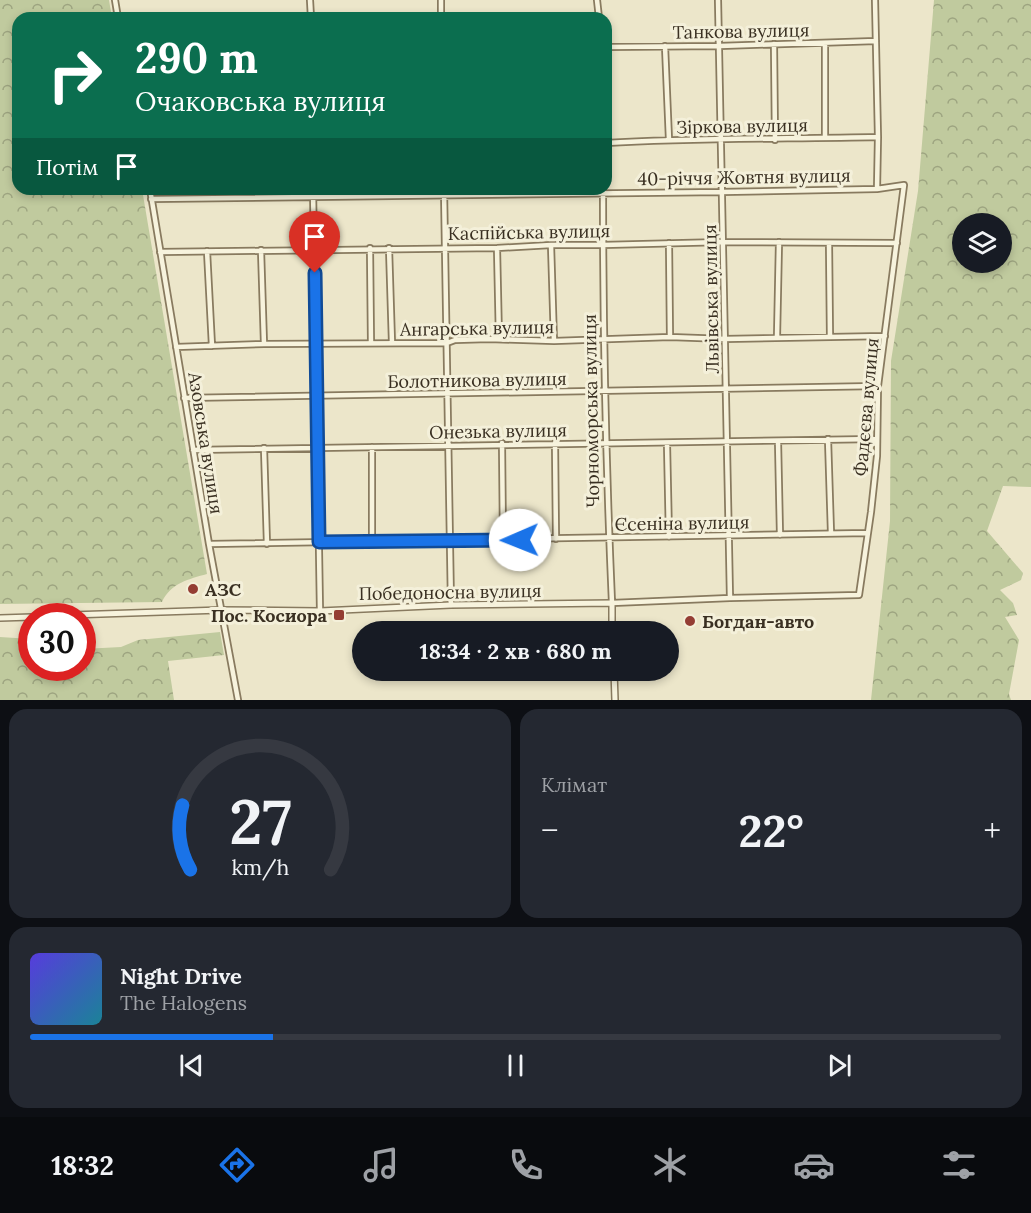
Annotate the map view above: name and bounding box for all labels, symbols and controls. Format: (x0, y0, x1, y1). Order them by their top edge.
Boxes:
street label: Танкова вулиця (672, 18, 810, 44)
text: 290 m (135, 31, 258, 85)
icon: right (36, 36, 114, 114)
text: Очаковська вулиця (135, 84, 386, 118)
street label: Зіркова вулиця (676, 113, 808, 139)
icon: arrive (110, 150, 143, 183)
text: Потім (36, 153, 98, 181)
street label: 40-річчя Жовтня вулиця (637, 164, 851, 190)
pin (289, 211, 340, 273)
map controls (952, 213, 1012, 273)
button: layers (952, 213, 1012, 273)
street label: Каспійська вулиця (447, 219, 611, 245)
icon: arrive (298, 220, 331, 253)
street label: Львівська вулиця (698, 224, 724, 374)
street label: Чорноморська вулиця (578, 314, 604, 508)
street label: Ангарська вулиця (399, 315, 554, 341)
street label: Фадєєва вулиця (848, 337, 884, 477)
street label: Болотникова вулиця (387, 367, 567, 393)
street label: Азовська вулиця (183, 369, 229, 516)
street label: Онезька вулиця (429, 418, 567, 444)
position arrow (488, 508, 552, 572)
street label: Єсеніна вулиця (614, 510, 750, 536)
place label: АЗС (205, 578, 242, 601)
street label: Победоносна вулиця (358, 579, 542, 605)
marker: АЗС (186, 582, 200, 596)
speed limit sign: 30 (18, 603, 96, 681)
place label: Пос. Косиора (211, 604, 328, 627)
marker: Пос. Косиора (332, 608, 346, 622)
place label: Богдан-авто (702, 610, 814, 633)
marker: Богдан-авто (683, 614, 697, 628)
text: 18:34 · 2 хв · 680 m (419, 637, 612, 665)
text: Клімат (541, 772, 607, 797)
text: 27 (229, 781, 291, 861)
text: 22° (738, 802, 804, 859)
text: − (541, 809, 559, 851)
text: + (983, 809, 1001, 851)
text: km/h (231, 854, 289, 882)
text: Night Drive (120, 962, 242, 990)
text: The Halogens (120, 990, 247, 1015)
icon: previous (175, 1049, 208, 1082)
icon: pause (499, 1049, 532, 1082)
icon: next (823, 1049, 856, 1082)
icon: directions (216, 1144, 258, 1186)
icon: music (360, 1144, 402, 1186)
icon: phone (505, 1144, 547, 1186)
icon: climate (649, 1144, 691, 1186)
icon: car (793, 1144, 835, 1186)
icon: filters (938, 1144, 980, 1186)
text: 18:32 (51, 1148, 114, 1182)

